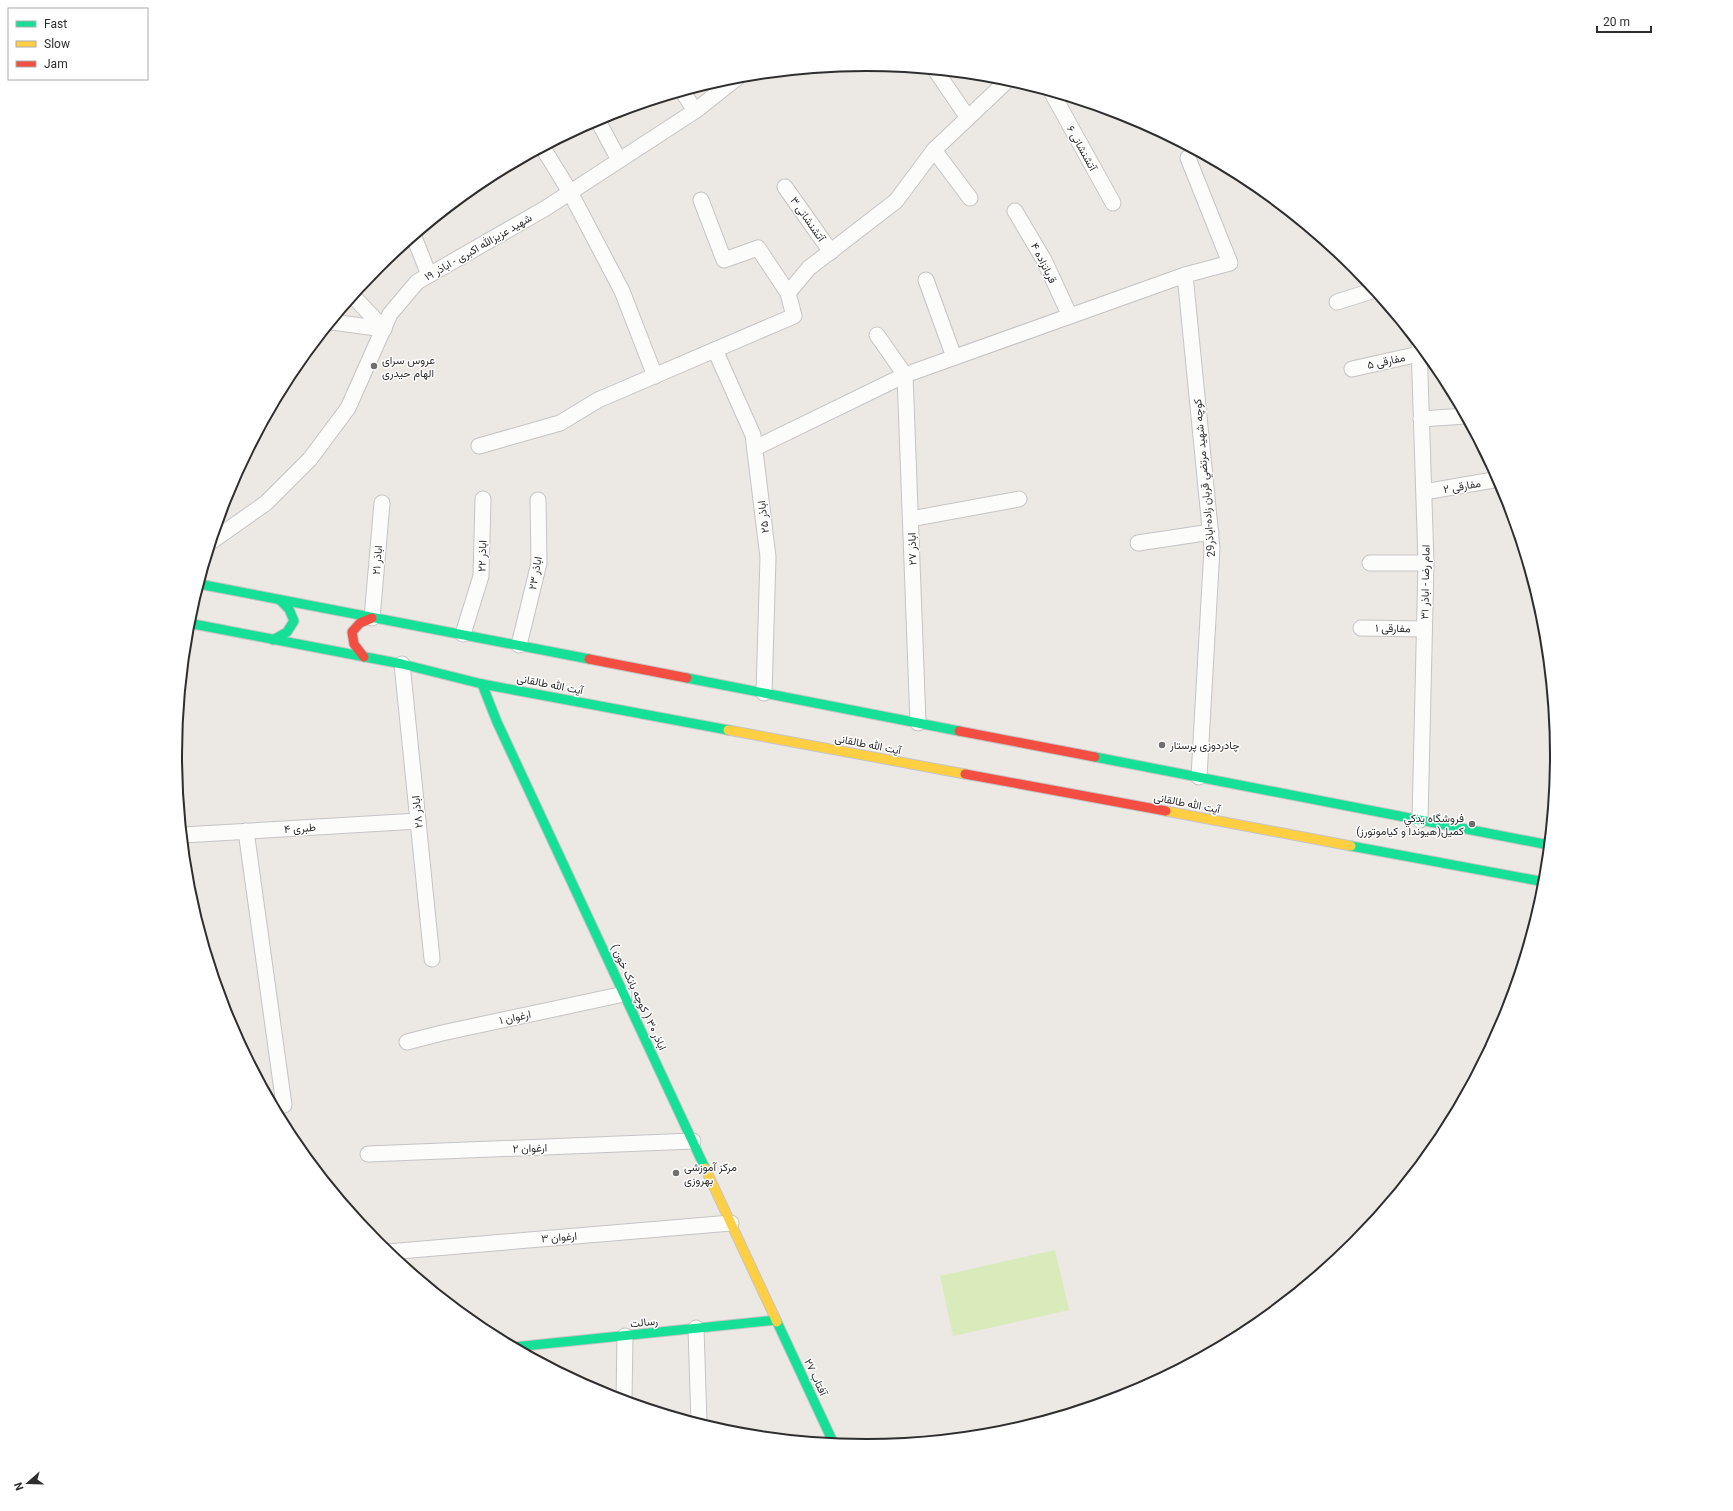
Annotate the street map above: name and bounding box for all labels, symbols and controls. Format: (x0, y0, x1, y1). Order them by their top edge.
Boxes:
legend (8, 8, 148, 80)
scale bar (1597, 8, 1651, 34)
text: 20 m (1603, 15, 1630, 29)
text: Fast (44, 17, 67, 31)
text: Slow (44, 37, 70, 51)
text: Jam (44, 57, 68, 71)
street label: آتشنشانی ۶ (1064, 123, 1100, 174)
street label: آتشنشانی ۳ (787, 194, 829, 245)
street label: شهید عزیزالله اکبری - اباذر ۱۹ (422, 211, 535, 284)
street label: قربانزاده ۴ (1028, 241, 1059, 286)
street label: مفارقی ۵ (1366, 351, 1406, 372)
place label: عروس سرای الهام حیدری (382, 354, 435, 381)
marker: عروس سرای الهام حیدری (369, 361, 379, 371)
street label: كوچه شهيد مرتضي قربان زاده-اباذر29 (1191, 398, 1221, 558)
street label: مفارقی ۲ (1442, 477, 1482, 496)
street label: اباذر ۲۵ (755, 500, 772, 534)
street label: اباذر ۲۷ (905, 532, 920, 566)
street label: اباذر ۲۲ (475, 540, 490, 572)
street label: امام رضا - اباذر ۳۱ (1418, 544, 1434, 620)
street label: اباذر ۲۱ (370, 545, 385, 575)
street label: اباذر ۲۳ (526, 555, 545, 591)
street label: مفارقی ۱ (1375, 622, 1411, 635)
street label: آیت الله طالقانی (516, 672, 586, 698)
street label: آیت الله طالقانی (834, 732, 904, 758)
place label: چادردوزی پرستار (1169, 739, 1240, 753)
marker: چادردوزی پرستار (1157, 740, 1167, 750)
street label: آیت الله طالقانی (1153, 791, 1223, 817)
street label: اباذر ۲۸ (409, 795, 426, 829)
place label: فروشگاه يدكي كميل(هیوندا و کیاموتورز) (1356, 812, 1464, 838)
marker: فروشگاه يدكي كميل(هیوندا و کیاموتورز) (1467, 819, 1477, 829)
street label: طبری ۴ (284, 821, 316, 836)
street label: اباذر ۳۰ ( کوچه بانک خون ) (607, 942, 669, 1053)
street label: ارغوان ۱ (498, 1008, 532, 1027)
street label: ارغوان ۲ (513, 1141, 548, 1156)
place label: مرکز آموزشی بهروزی (684, 1161, 737, 1187)
marker: مرکز آموزشی بهروزی (671, 1168, 681, 1178)
street label: ارغوان ۳ (541, 1229, 578, 1246)
street label: رسالت (630, 1315, 659, 1330)
street label: آفتاب ۲۷ (801, 1357, 830, 1399)
north arrow (8, 1463, 48, 1503)
text: N (12, 1480, 27, 1492)

